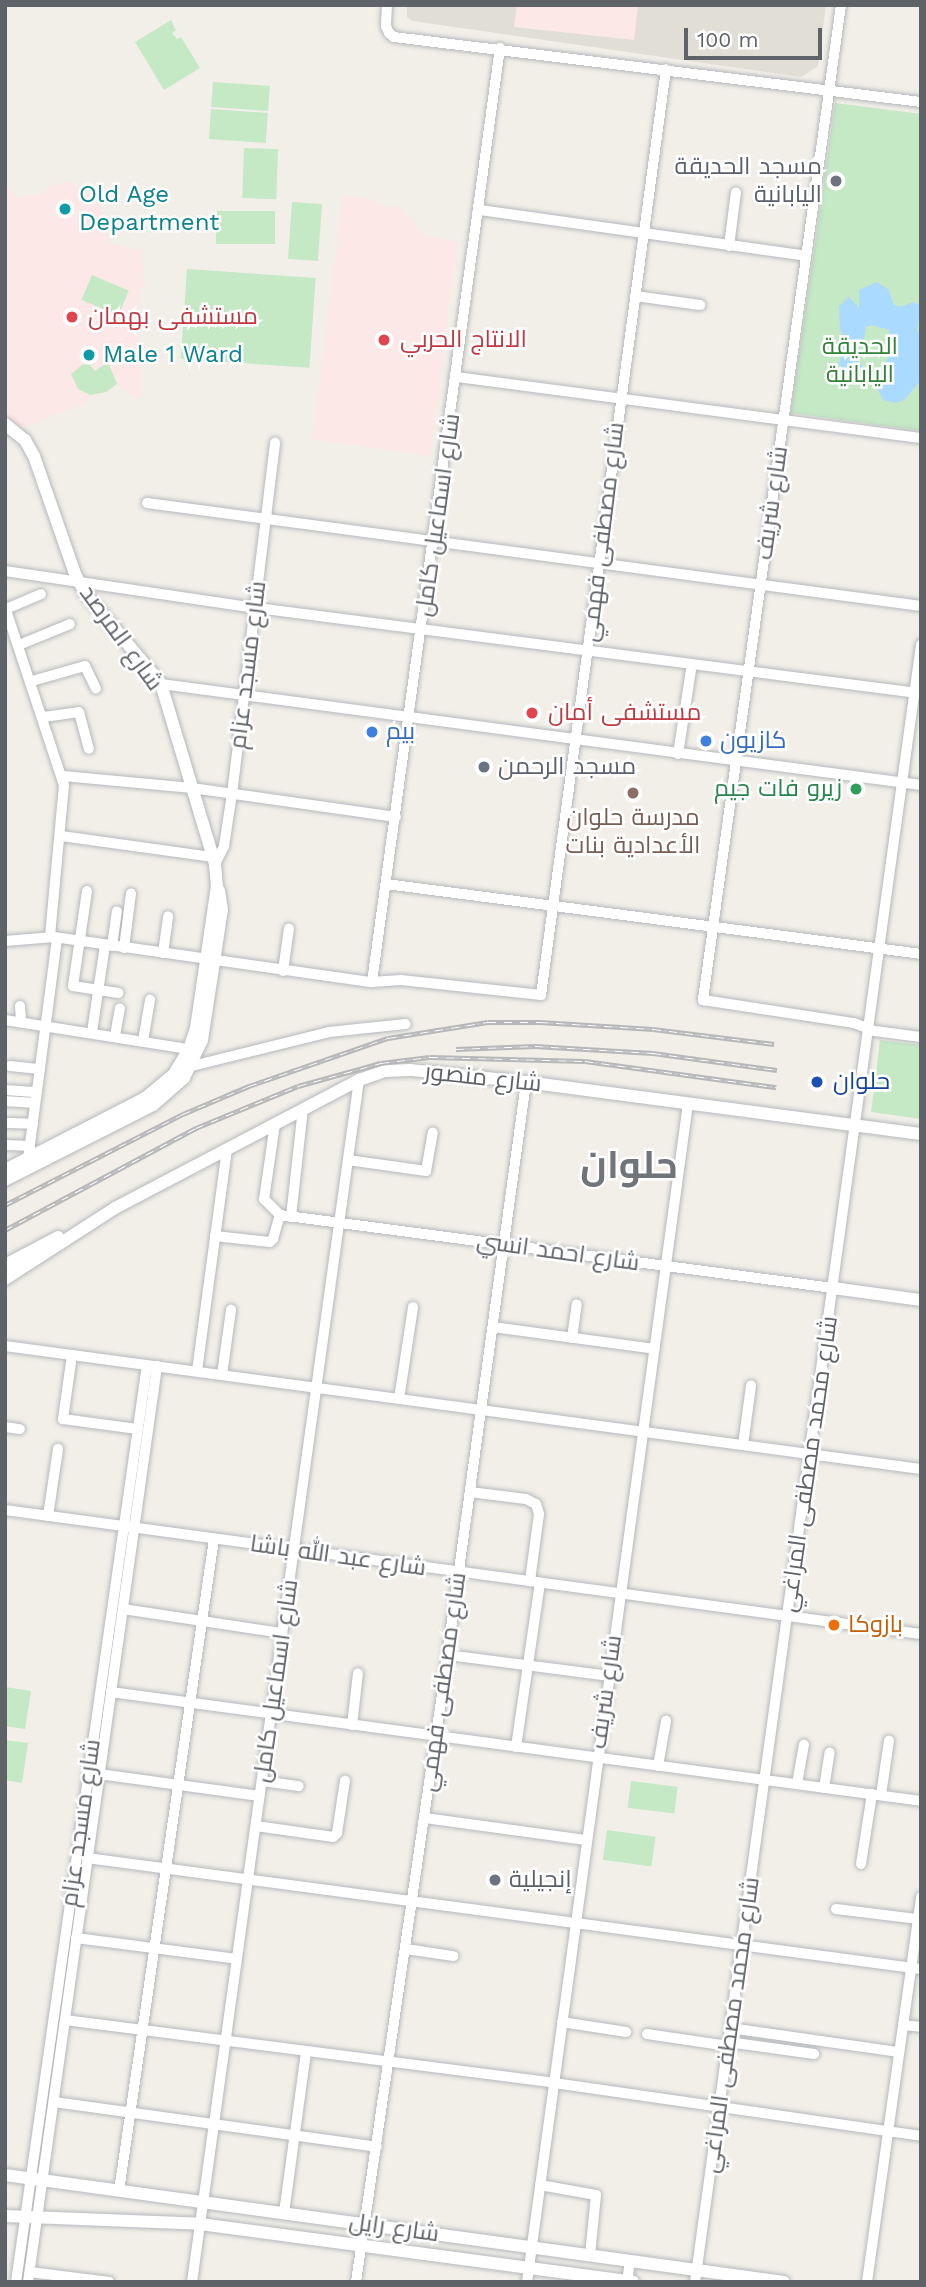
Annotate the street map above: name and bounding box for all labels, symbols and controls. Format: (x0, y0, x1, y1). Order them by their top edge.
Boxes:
scale bar (688, 14, 826, 58)
text: 100 m (697, 27, 759, 52)
place label: مسجد الحديقة اليابانية (674, 153, 822, 209)
marker: مسجد الحديقة اليابانية (828, 173, 844, 189)
place label: Old Age Department (79, 181, 219, 237)
marker: Old Age Department (57, 201, 73, 217)
place label: مستشفى بهمان (88, 303, 258, 331)
marker: مستشفى بهمان (62, 307, 82, 327)
place label: الانتاج الحربي (400, 326, 527, 354)
marker: الانتاج الحربي (374, 330, 394, 350)
park label: الحديقة اليابانية (822, 333, 898, 389)
place label: Male 1 Ward (103, 341, 244, 369)
marker: Male 1 Ward (81, 347, 97, 363)
street label: شارع اسماعيل كامل (409, 412, 467, 618)
street label: شارع مصطفى فهمي (575, 421, 631, 643)
street label: شارع شريف (750, 444, 794, 562)
street label: شارع مسجد عزام (223, 579, 273, 751)
street label: شارع المرصد (73, 580, 169, 696)
place label: مستشفى أمان (548, 699, 701, 727)
marker: مستشفى أمان (522, 703, 542, 723)
place label: بيم (386, 718, 415, 746)
marker: بيم (364, 724, 380, 740)
place label: كازيون (720, 727, 787, 755)
marker: كازيون (698, 733, 714, 749)
place label: مسجد الرحمن (498, 753, 636, 781)
marker: مسجد الرحمن (476, 759, 492, 775)
place label: زيرو فات جيم (714, 775, 842, 803)
marker: زيرو فات جيم (848, 781, 864, 797)
marker: مدرسة حلوان الأعدادية بنات (625, 785, 641, 801)
place label: مدرسة حلوان الأعدادية بنات (566, 804, 700, 860)
street label: شارع منصور (423, 1058, 543, 1098)
place label: حلوان (833, 1068, 890, 1096)
marker: حلوان (807, 1072, 827, 1092)
district label: حلوان (580, 1143, 678, 1189)
street label: شارع احمد انسي (475, 1226, 641, 1278)
street label: شارع محمد مصطفى المراغي (774, 1314, 844, 1614)
street label: شارع عبد الله باشا (248, 1529, 428, 1583)
street label: شارع مصطفى فهمي (413, 1571, 473, 1793)
street label: شارع اسماعيل كامل (247, 1578, 305, 1784)
place label: بازوكا (848, 1611, 903, 1639)
marker: بازوكا (826, 1617, 842, 1633)
street label: شارع شريف (584, 1633, 628, 1751)
street label: شارع مسجد عزام (55, 1737, 107, 1909)
place label: إنجيلية (509, 1866, 572, 1894)
marker: إنجيلية (487, 1872, 503, 1888)
street label: شارع محمد مصطفى المراغي (696, 1875, 766, 2175)
street label: شارع رايل (347, 2207, 441, 2249)

